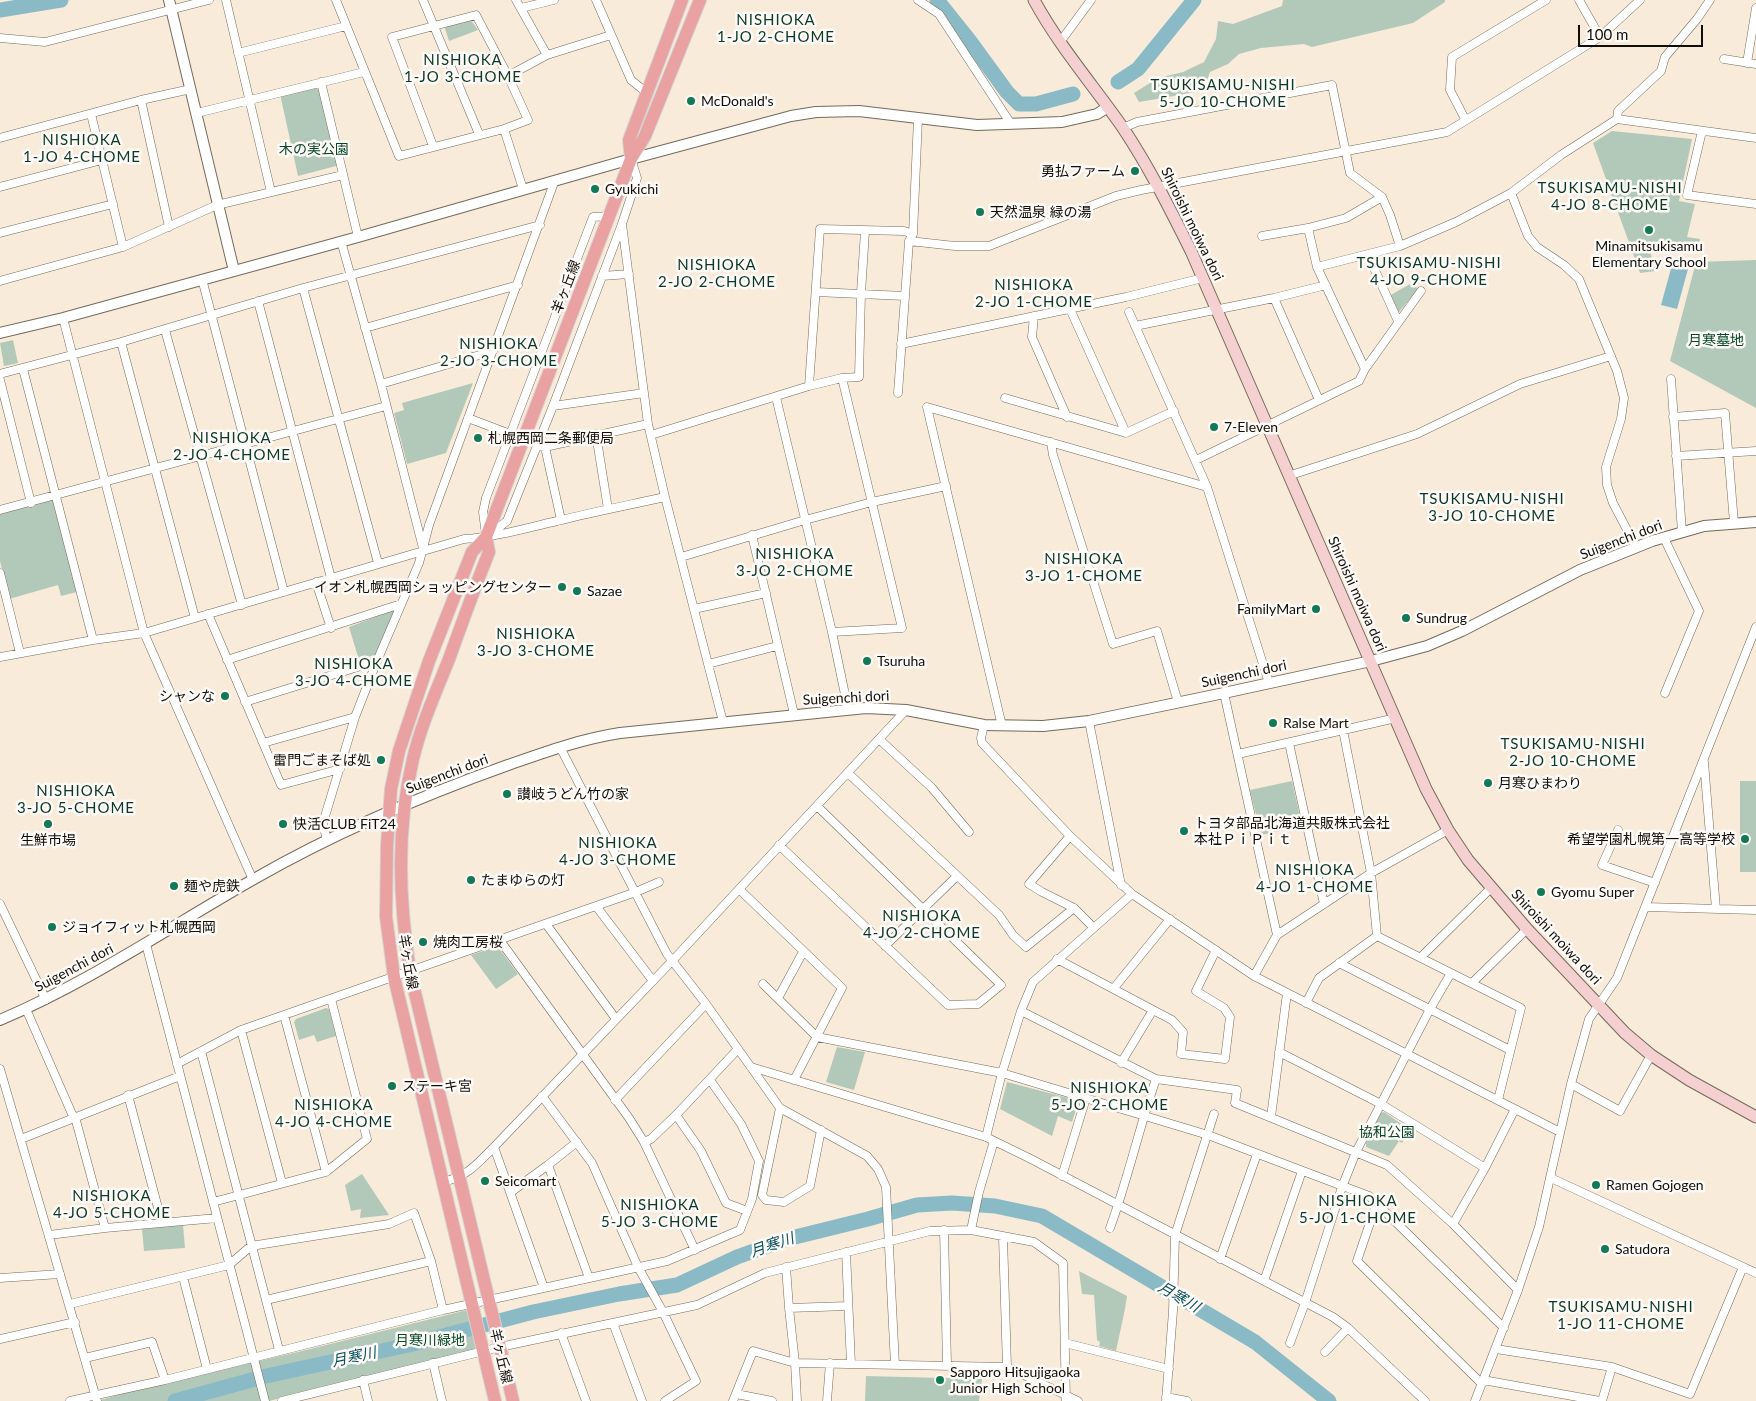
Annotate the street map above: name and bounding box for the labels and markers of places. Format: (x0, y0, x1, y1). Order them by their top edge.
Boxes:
place label: McDonald's (701, 93, 774, 109)
marker: McDonald's (685, 95, 697, 107)
place label: 勇払ファーム (1041, 163, 1125, 179)
marker: 勇払ファーム (1129, 165, 1141, 177)
place label: Gyukichi (605, 181, 658, 197)
marker: Gyukichi (589, 183, 601, 195)
place label: 天然温泉 緑の湯 (990, 204, 1092, 220)
marker: 天然温泉 緑の湯 (974, 206, 986, 218)
marker: Minamitsukisamu Elementary School (1643, 224, 1655, 236)
place label: Minamitsukisamu Elementary School (1592, 238, 1706, 270)
place label: 7-Eleven (1224, 419, 1278, 435)
marker: 7-Eleven (1208, 421, 1220, 433)
place label: 札幌西岡二条郵便局 (488, 430, 614, 446)
marker: 札幌西岡二条郵便局 (472, 432, 484, 444)
place label: イオン札幌西岡ショッピングセンター (314, 579, 552, 595)
marker: イオン札幌西岡ショッピングセンター (556, 581, 568, 593)
place label: Sazae (587, 583, 622, 599)
marker: Sazae (571, 585, 583, 597)
place label: FamilyMart (1237, 601, 1306, 617)
marker: FamilyMart (1310, 603, 1322, 615)
place label: Sundrug (1416, 610, 1467, 626)
marker: Sundrug (1400, 612, 1412, 624)
place label: Tsuruha (877, 653, 925, 669)
marker: Tsuruha (861, 655, 873, 667)
place label: シャンな (159, 688, 215, 704)
marker: シャンな (219, 690, 231, 702)
place label: Ralse Mart (1283, 715, 1349, 731)
marker: Ralse Mart (1267, 717, 1279, 729)
place label: 雷門ごまそば処 (273, 752, 371, 768)
marker: 雷門ごまそば処 (375, 754, 387, 766)
place label: 月寒ひまわり (1498, 775, 1582, 791)
marker: 月寒ひまわり (1482, 777, 1494, 789)
place label: 讃岐うどん竹の家 (517, 786, 629, 802)
marker: 讃岐うどん竹の家 (501, 788, 513, 800)
place label: トヨタ部品北海道共販株式会社 本社ＰｉＰｉｔ (1194, 815, 1390, 848)
place label: 快活CLUB FiT24 (293, 816, 396, 832)
marker: 生鮮市場 (42, 818, 54, 830)
marker: 快活CLUB FiT24 (277, 818, 289, 830)
marker: トヨタ部品北海道共販株式会社 本社ＰｉＰｉｔ (1178, 825, 1190, 837)
place label: 希望学園札幌第一高等学校 (1567, 831, 1735, 847)
place label: 生鮮市場 (20, 832, 76, 848)
marker: 希望学園札幌第一高等学校 (1739, 833, 1751, 845)
place label: たまゆらの灯 (481, 872, 565, 888)
marker: たまゆらの灯 (465, 874, 477, 886)
place label: 麺や虎鉄 (184, 878, 240, 894)
marker: 麺や虎鉄 (168, 880, 180, 892)
place label: Gyomu Super (1551, 884, 1634, 900)
marker: Gyomu Super (1535, 886, 1547, 898)
place label: ジョイフィット札幌西岡 (62, 919, 216, 935)
marker: ジョイフィット札幌西岡 (46, 921, 58, 933)
place label: 焼肉工房桜 (433, 934, 503, 950)
marker: 焼肉工房桜 (417, 936, 429, 948)
place label: ステーキ宮 (402, 1078, 472, 1094)
marker: ステーキ宮 (386, 1080, 398, 1092)
place label: Seicomart (495, 1173, 556, 1189)
marker: Seicomart (479, 1175, 491, 1187)
place label: Ramen Gojogen (1606, 1177, 1704, 1193)
marker: Ramen Gojogen (1590, 1179, 1602, 1191)
place label: Satudora (1615, 1241, 1670, 1257)
marker: Satudora (1599, 1243, 1611, 1255)
place label: Sapporo Hitsujigaoka Junior High School (950, 1364, 1080, 1396)
marker: Sapporo Hitsujigaoka Junior High School (934, 1374, 946, 1386)

